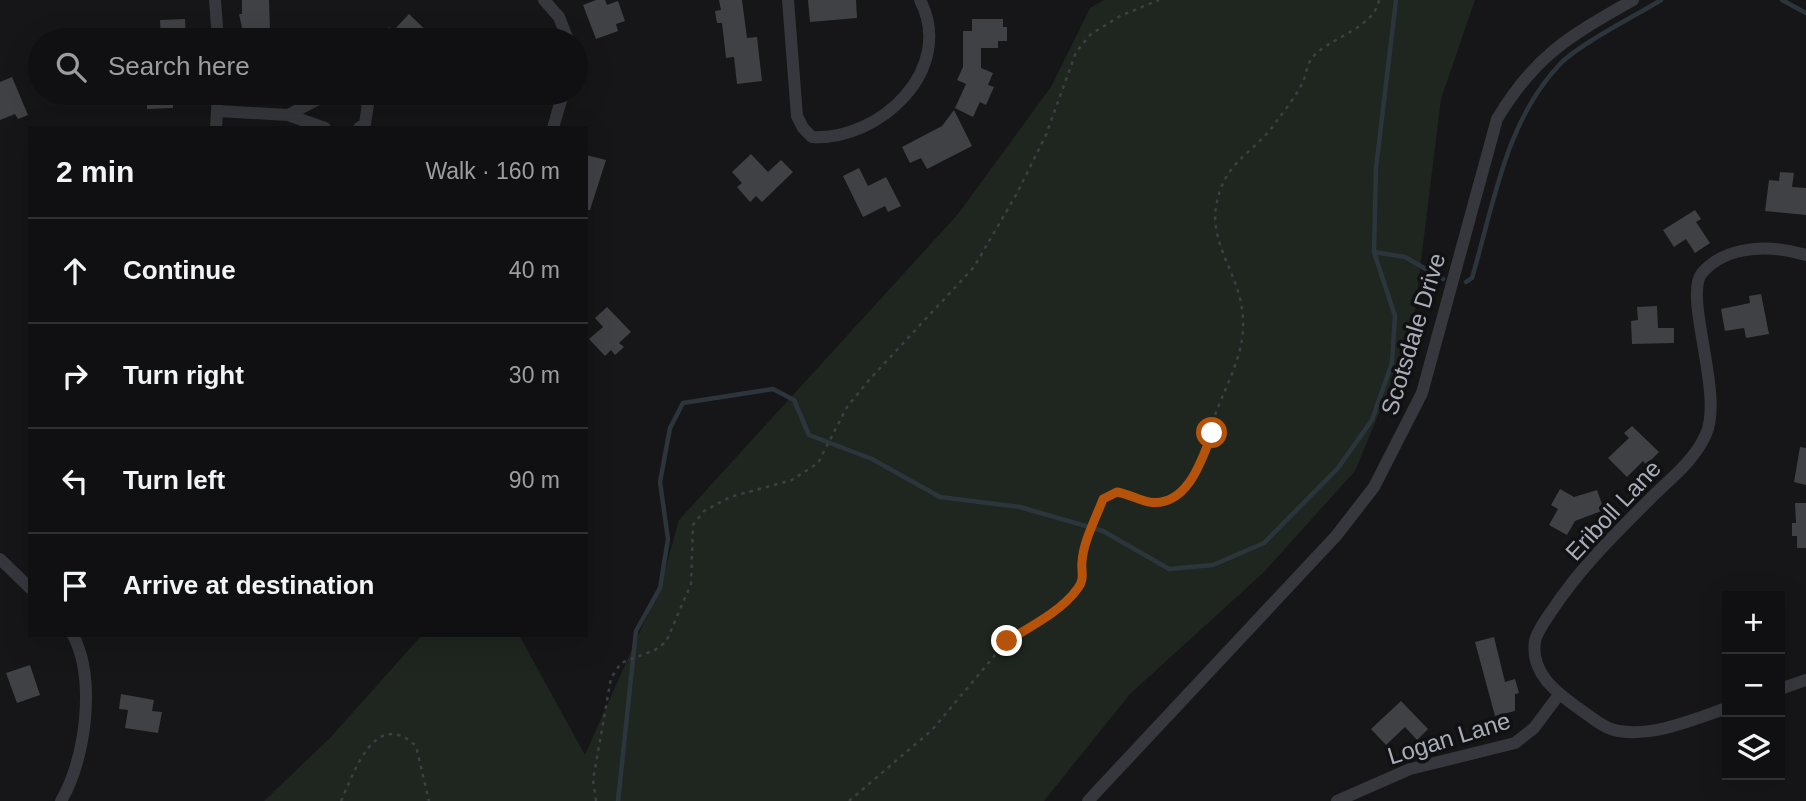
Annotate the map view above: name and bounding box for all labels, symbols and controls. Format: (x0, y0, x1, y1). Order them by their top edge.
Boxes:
search box (28, 28, 588, 105)
icon: search (52, 48, 90, 86)
text: Search here (108, 51, 250, 81)
text: 2 min (56, 155, 134, 188)
text: Walk · 160 m (425, 158, 560, 184)
street label: Scotsdale Drive (1376, 250, 1450, 418)
icon: ahead (56, 252, 94, 290)
text: Continue (123, 255, 236, 285)
text: 40 m (509, 257, 560, 283)
icon: right (56, 357, 94, 395)
text: Turn right (123, 360, 244, 390)
text: 30 m (509, 362, 560, 388)
route start (1196, 417, 1227, 448)
street label: Eriboll Lane (1560, 454, 1666, 566)
icon: left (56, 462, 94, 500)
text: Turn left (123, 465, 225, 495)
text: 90 m (509, 467, 560, 493)
icon: arrive (56, 567, 94, 605)
text: Arrive at destination (123, 570, 374, 600)
map controls (1722, 591, 1785, 780)
button: + (1722, 591, 1785, 654)
route end (991, 625, 1022, 656)
button: − (1722, 654, 1785, 717)
street label: Logan Lane (1384, 707, 1514, 769)
button: layers (1722, 717, 1785, 780)

